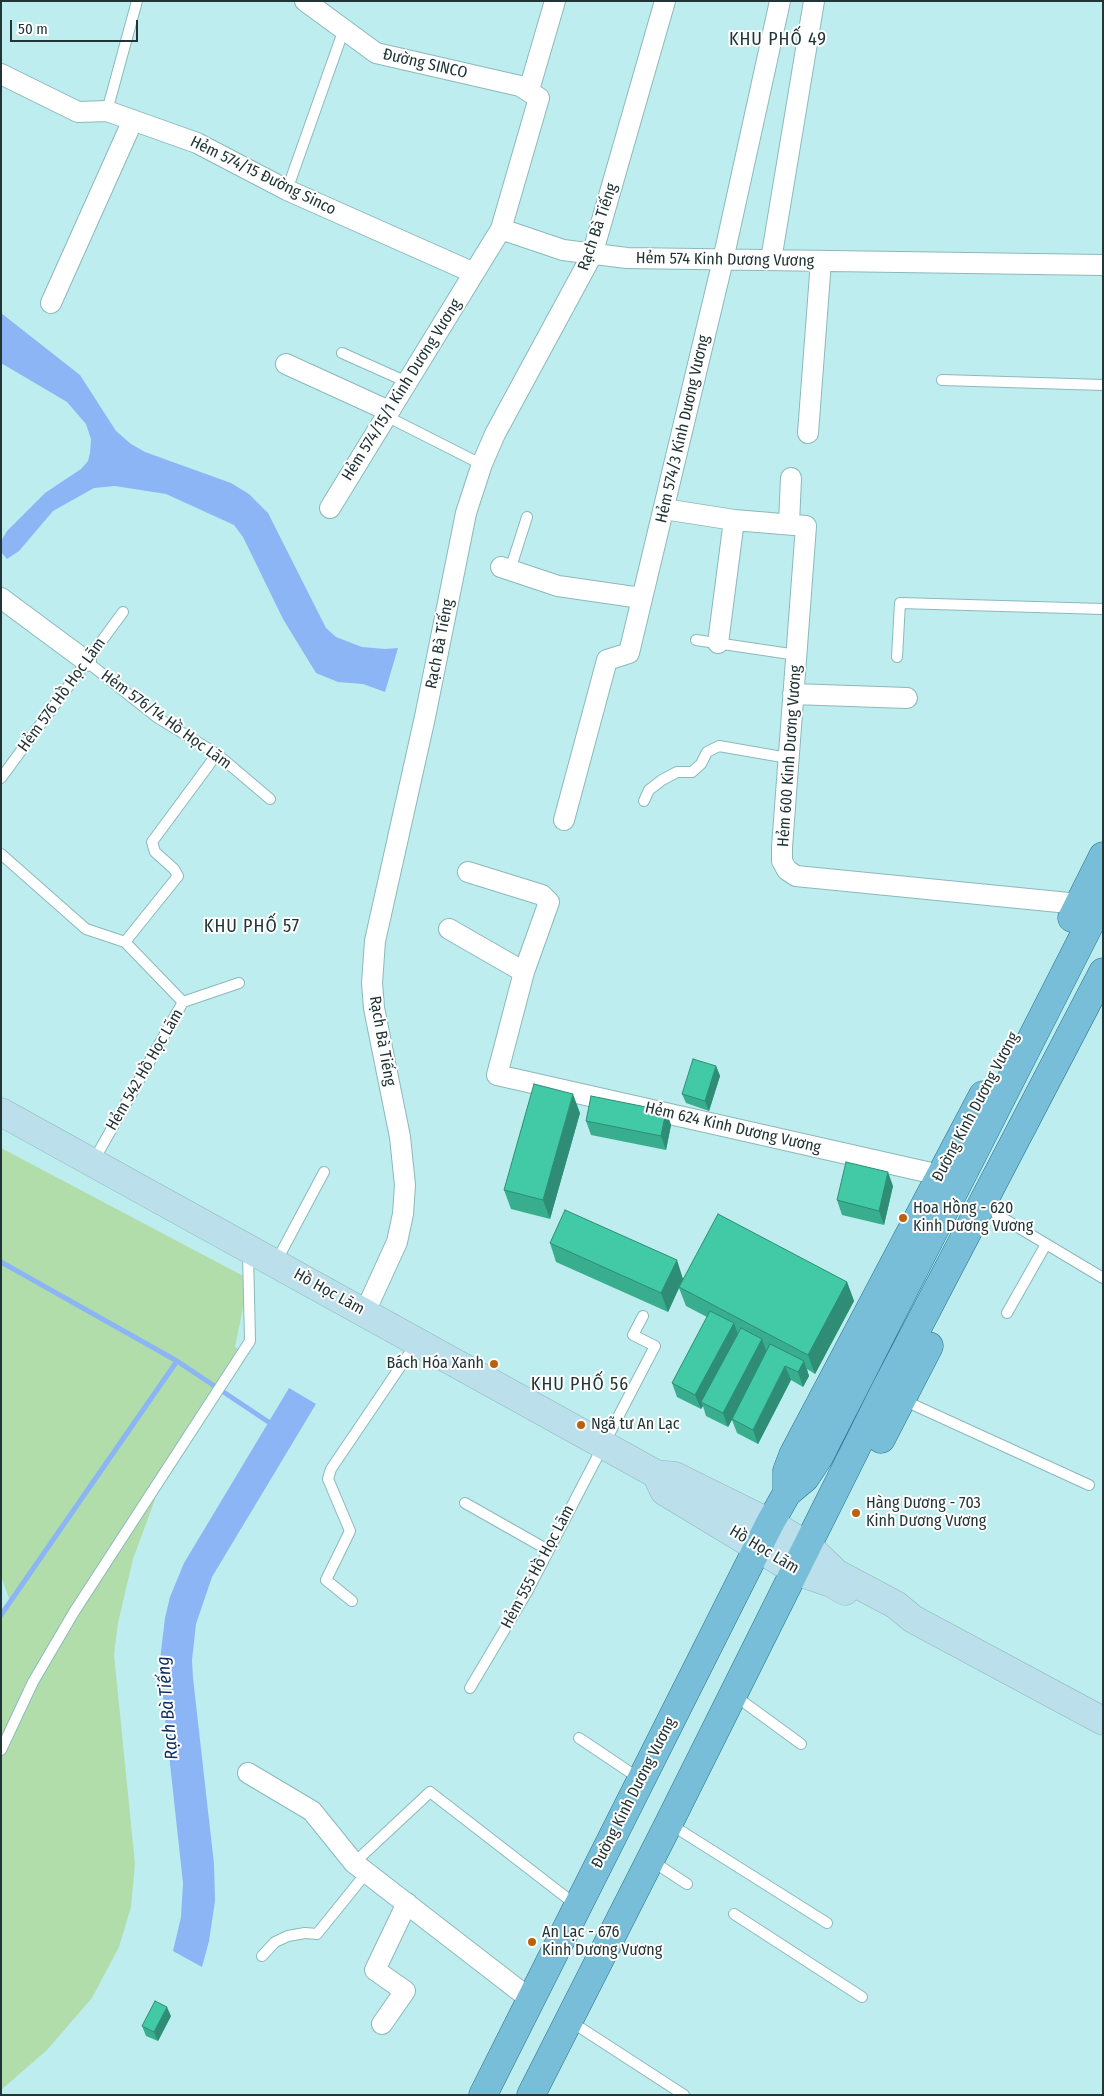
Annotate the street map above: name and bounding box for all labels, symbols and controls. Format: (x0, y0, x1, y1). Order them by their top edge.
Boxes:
scale bar (12, 10, 140, 42)
text: 50 m (18, 20, 48, 38)
district label: KHU PHỐ 49 (728, 29, 828, 51)
street label: Đường SINCO (381, 45, 469, 83)
street label: Hẻm 574/15 Đường Sinco (187, 132, 339, 220)
street label: Rạch Bà Tiếng (574, 181, 622, 273)
street label: Hẻm 574 Kinh Dương Vương (636, 249, 814, 271)
street label: Hẻm 574/15/1 Kinh Dương Vương (338, 296, 466, 484)
street label: Hẻm 574/3 Kinh Dương Vương (652, 333, 714, 525)
street label: Rạch Bà Tiếng (422, 597, 458, 691)
street label: Hẻm 576 Hồ Học Lãm (14, 634, 110, 756)
street label: Hẻm 600 Kinh Dương Vương (774, 664, 806, 848)
street label: Hẻm 576/14 Hồ Học Lãm (97, 666, 235, 774)
district label: KHU PHỐ 57 (203, 916, 301, 938)
street label: Rạch Bà Tiếng (365, 994, 399, 1088)
street label: Hẻm 542 Hồ Học Lãm (102, 1006, 188, 1134)
street label: Đường Kinh Dương Vương (928, 1029, 1024, 1185)
street label: Hẻm 624 Kinh Dương Vương (643, 1098, 823, 1158)
place label: Hoa Hồng - 620 Kinh Dương Vương (913, 1199, 1033, 1237)
marker: Hoa Hồng - 620 Kinh Dương Vương (897, 1212, 909, 1224)
street label: Hồ Học Lãm (290, 1265, 368, 1319)
place label: Bách Hóa Xanh (386, 1354, 484, 1374)
marker: Bách Hóa Xanh (488, 1358, 500, 1370)
district label: KHU PHỐ 56 (530, 1374, 630, 1396)
place label: Ngã tư An Lạc (591, 1415, 680, 1435)
marker: Ngã tư An Lạc (575, 1419, 587, 1431)
place label: Hàng Dương - 703 Kinh Dương Vương (866, 1494, 986, 1532)
street label: Hẻm 555 Hồ Học Lãm (497, 1502, 579, 1632)
marker: Hàng Dương - 703 Kinh Dương Vương (850, 1507, 862, 1519)
street label: Hồ Học Lãm (726, 1522, 802, 1578)
water label: Rạch Bà Tiếng (153, 1655, 183, 1761)
street label: Đường Kinh Dương Vương (588, 1714, 680, 1872)
place label: An Lạc - 676 Kinh Dương Vương (542, 1923, 662, 1961)
marker: An Lạc - 676 Kinh Dương Vương (526, 1936, 538, 1948)

